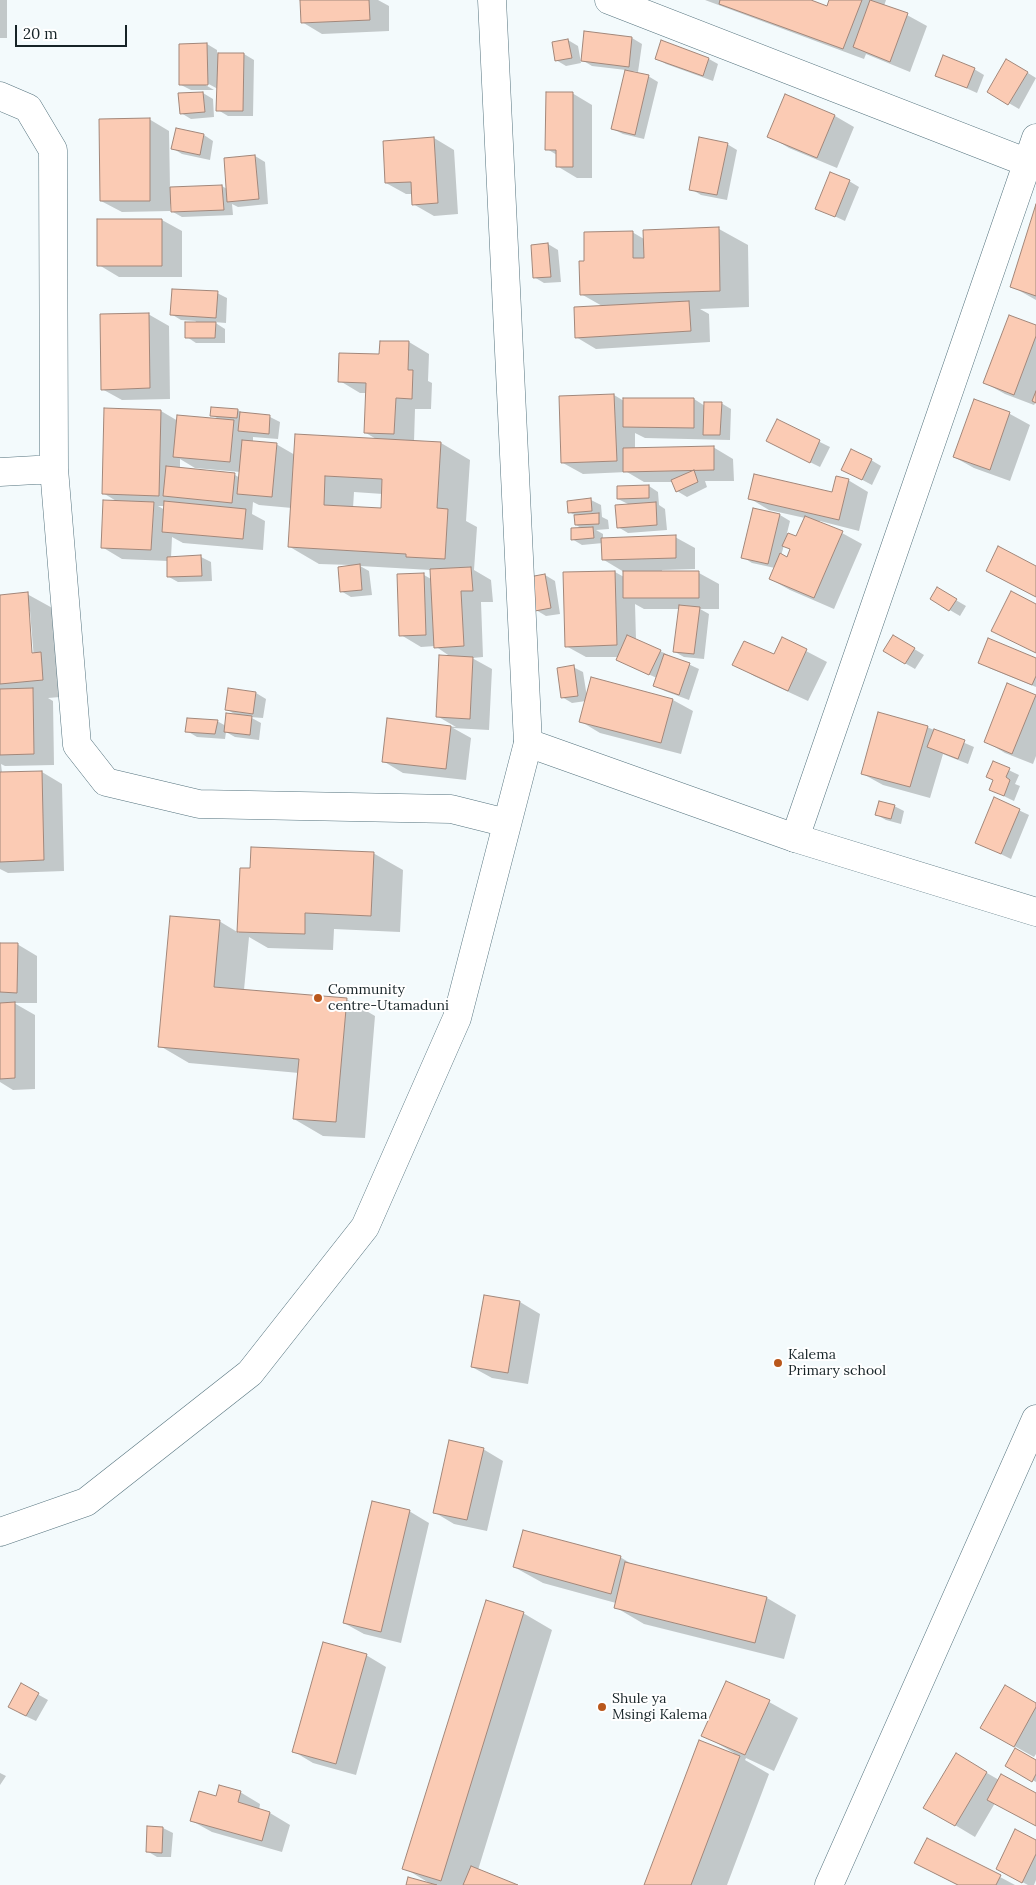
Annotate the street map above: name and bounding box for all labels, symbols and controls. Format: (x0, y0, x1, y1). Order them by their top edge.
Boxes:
scale bar (18, 15, 130, 47)
text: 20 m (23, 24, 58, 43)
place label: Community centre-Utamaduni (328, 982, 449, 1014)
marker: Community centre-Utamaduni (312, 992, 324, 1004)
place label: Kalema Primary school (788, 1347, 886, 1380)
marker: Kalema Primary school (772, 1357, 784, 1369)
place label: Shule ya Msingi Kalema (612, 1691, 707, 1724)
marker: Shule ya Msingi Kalema (596, 1701, 608, 1713)

